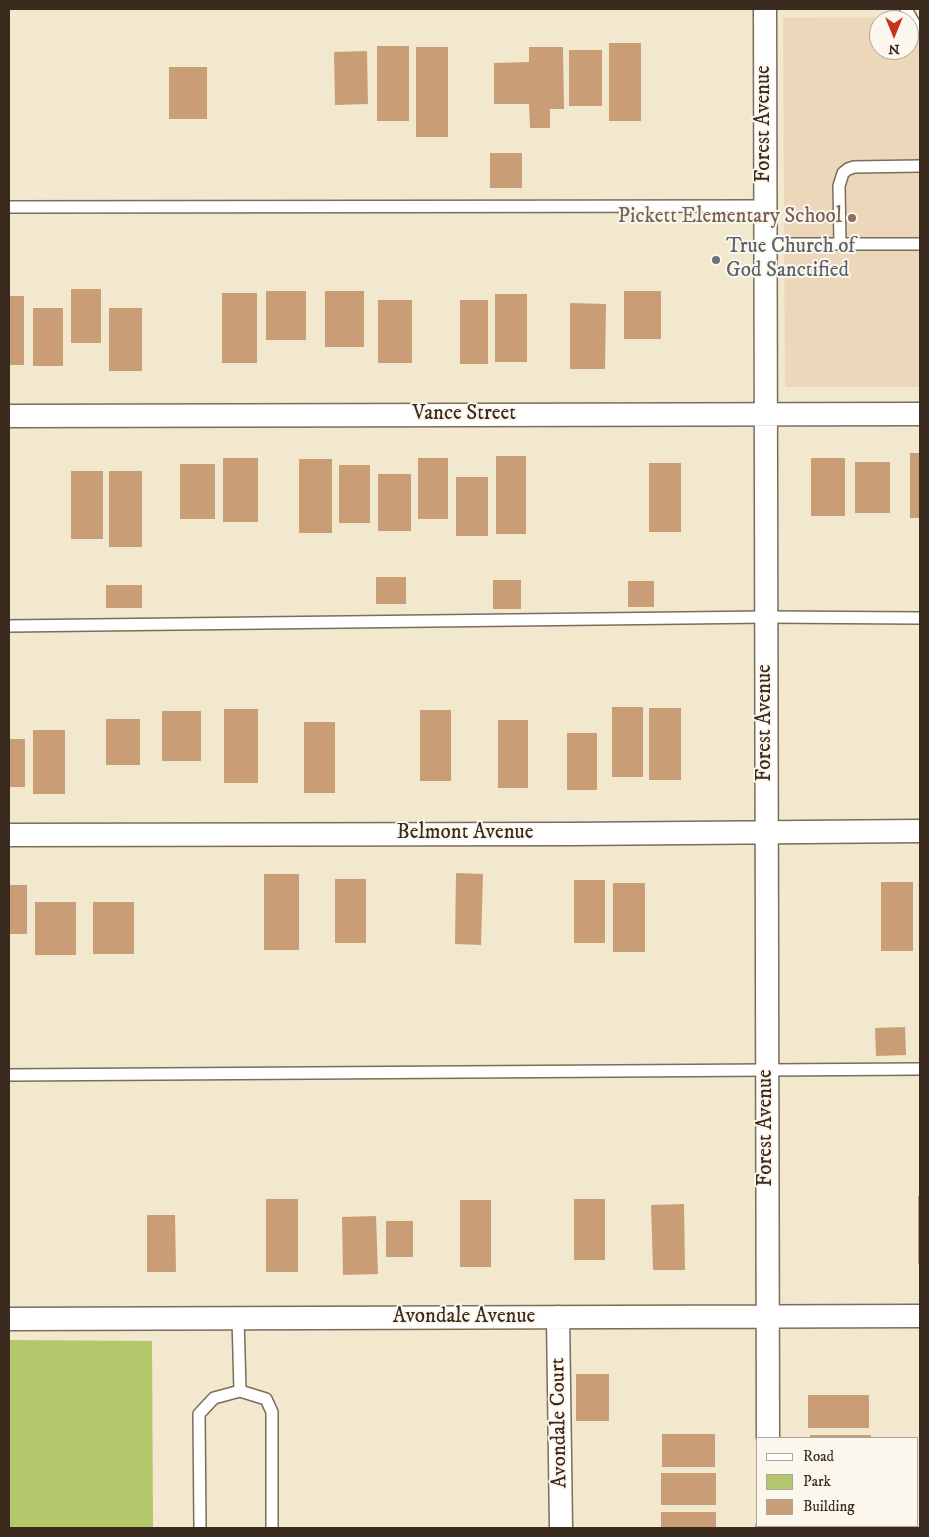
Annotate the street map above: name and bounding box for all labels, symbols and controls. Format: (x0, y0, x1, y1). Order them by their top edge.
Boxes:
north arrow (869, 10, 919, 60)
text: N (888, 40, 900, 58)
street label: Forest Avenue (752, 65, 778, 183)
place label: Pickett Elementary School (618, 205, 842, 231)
marker: Pickett Elementary School (846, 212, 858, 224)
place label: True Church of God Sanctified (726, 235, 855, 285)
marker: True Church of God Sanctified (710, 254, 722, 266)
street label: Vance Street (412, 402, 516, 428)
street label: Forest Avenue (753, 664, 779, 782)
street label: Belmont Avenue (397, 821, 533, 847)
street label: Forest Avenue (754, 1069, 780, 1187)
street label: Avondale Avenue (393, 1305, 535, 1331)
street label: Avondale Court (546, 1357, 574, 1489)
legend (756, 1437, 919, 1527)
text: Road (803, 1447, 834, 1466)
text: Park (803, 1472, 831, 1491)
text: Building (803, 1497, 855, 1516)

